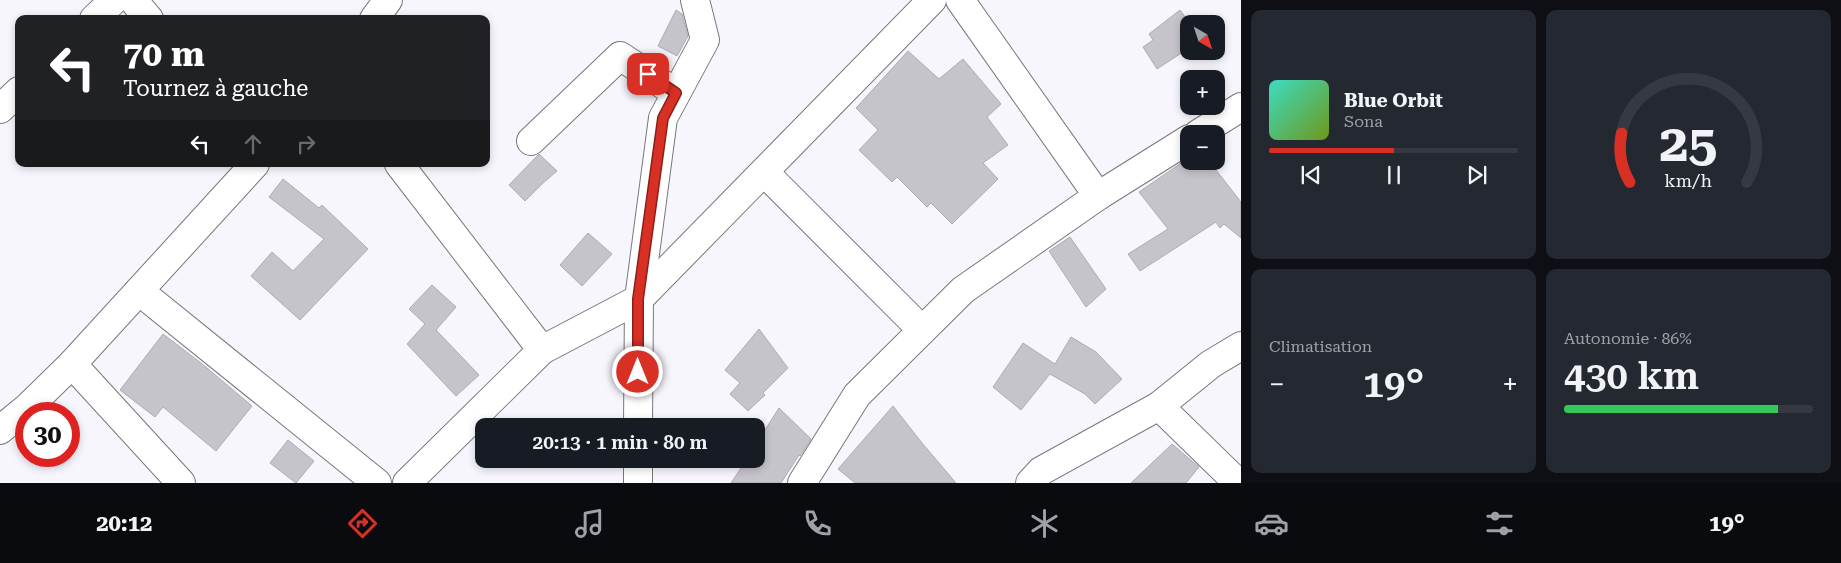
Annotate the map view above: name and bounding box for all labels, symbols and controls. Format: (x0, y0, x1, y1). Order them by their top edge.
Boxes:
north arrow (1180, 15, 1225, 60)
map controls (1180, 15, 1225, 170)
text: 70 m (123, 34, 205, 75)
icon: left (40, 35, 105, 100)
pin (627, 53, 669, 95)
icon: arrive (634, 60, 662, 88)
button: + (1180, 70, 1225, 115)
text: Tournez à gauche (123, 76, 308, 101)
text: Blue Orbit (1344, 89, 1443, 112)
text: Sona (1344, 112, 1383, 131)
text: 25 (1659, 113, 1718, 174)
button: − (1180, 125, 1225, 170)
icon: left (186, 130, 214, 158)
icon: ahead (239, 130, 267, 158)
icon: right (292, 130, 320, 158)
icon: previous (1297, 161, 1325, 189)
icon: pause (1380, 161, 1408, 189)
icon: next (1463, 161, 1491, 189)
text: km/h (1665, 170, 1713, 191)
text: Autonomie · 86% (1564, 329, 1692, 348)
text: Climatisation (1269, 337, 1372, 356)
position arrow (611, 345, 663, 397)
text: 430 km (1564, 354, 1699, 398)
text: 19° (1363, 362, 1424, 406)
text: − (1269, 368, 1285, 401)
text: + (1502, 368, 1518, 401)
speed limit sign: 30 (15, 402, 80, 467)
text: 20:13 · 1 min · 80 m (533, 431, 707, 454)
icon: directions (345, 506, 380, 541)
icon: music (572, 506, 607, 541)
icon: phone (800, 506, 835, 541)
icon: climate (1027, 506, 1062, 541)
icon: car (1254, 506, 1289, 541)
icon: filters (1482, 506, 1517, 541)
text: 20:12 (96, 511, 152, 536)
text: 19° (1709, 511, 1745, 536)

